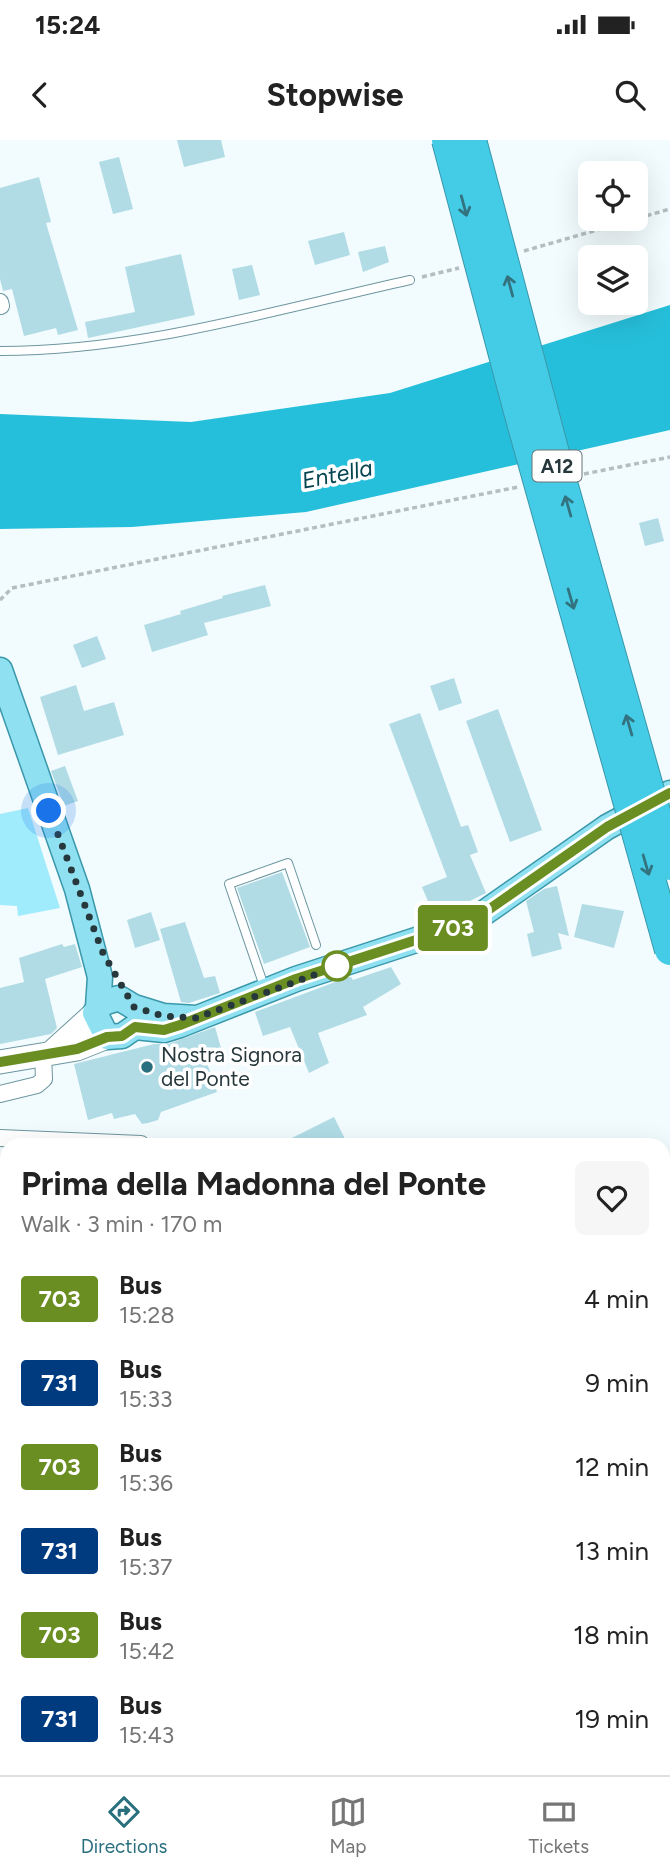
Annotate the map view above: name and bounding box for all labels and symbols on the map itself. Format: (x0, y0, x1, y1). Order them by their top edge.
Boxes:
one-way arrow (458, 194, 471, 217)
one-way arrow (503, 275, 516, 298)
road number: A12 (532, 450, 582, 482)
water label: Entella (299, 453, 375, 495)
one-way arrow (561, 495, 574, 518)
one-way arrow (566, 588, 579, 610)
one-way arrow (622, 714, 635, 737)
your location (31, 793, 66, 828)
one-way arrow (641, 854, 654, 876)
line badge: 703 (413, 905, 493, 951)
unlabelled marker (322, 951, 352, 981)
place label: Nostra Signora del Ponte (161, 1042, 302, 1091)
marker: Nostra Signora del Ponte (139, 1059, 155, 1075)

